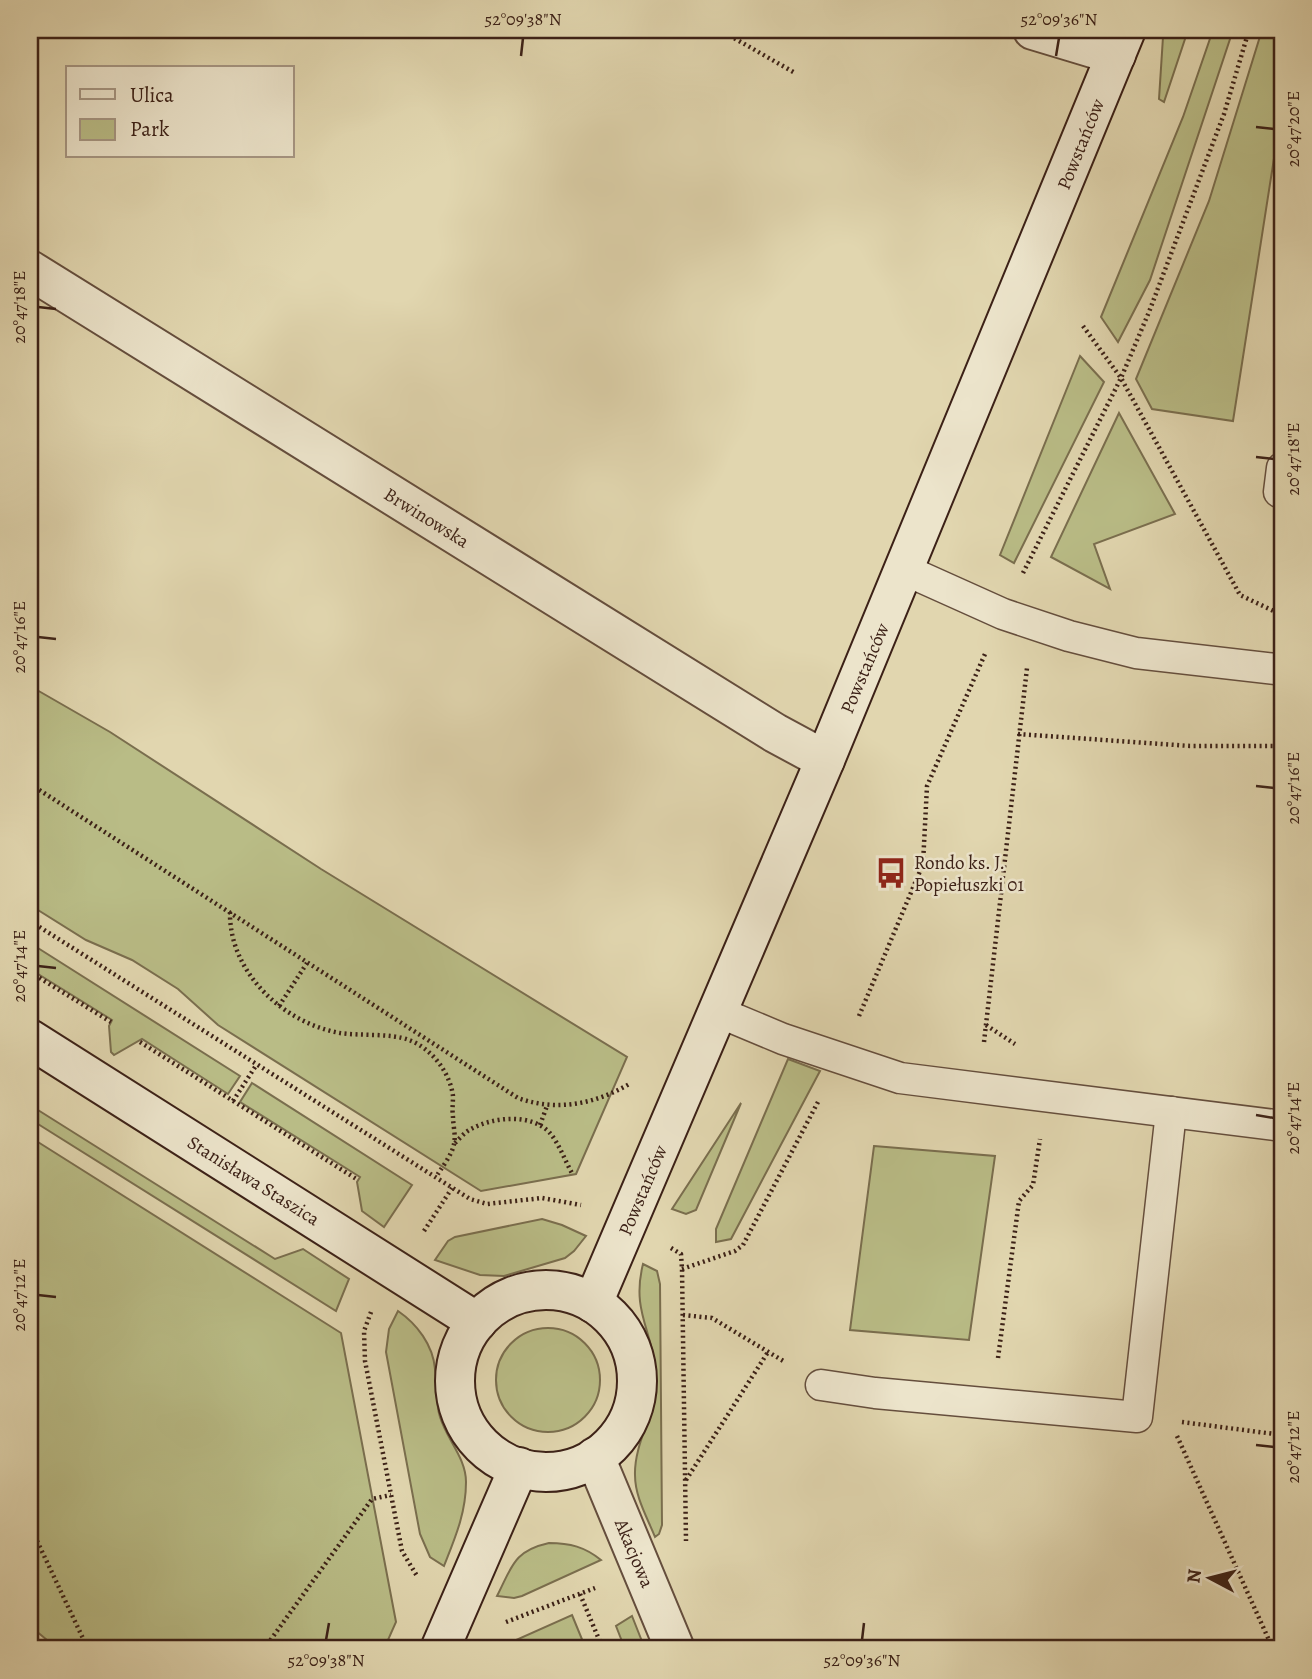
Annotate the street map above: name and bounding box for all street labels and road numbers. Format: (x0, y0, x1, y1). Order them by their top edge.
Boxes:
street label: Powstańców (1051, 94, 1111, 194)
street label: Brwinowska (379, 481, 474, 554)
street label: Powstańców (834, 619, 896, 718)
street label: Stanisława Staszica (182, 1130, 325, 1232)
street label: Powstańców (612, 1141, 674, 1240)
street label: Akacjowa (608, 1514, 660, 1592)

